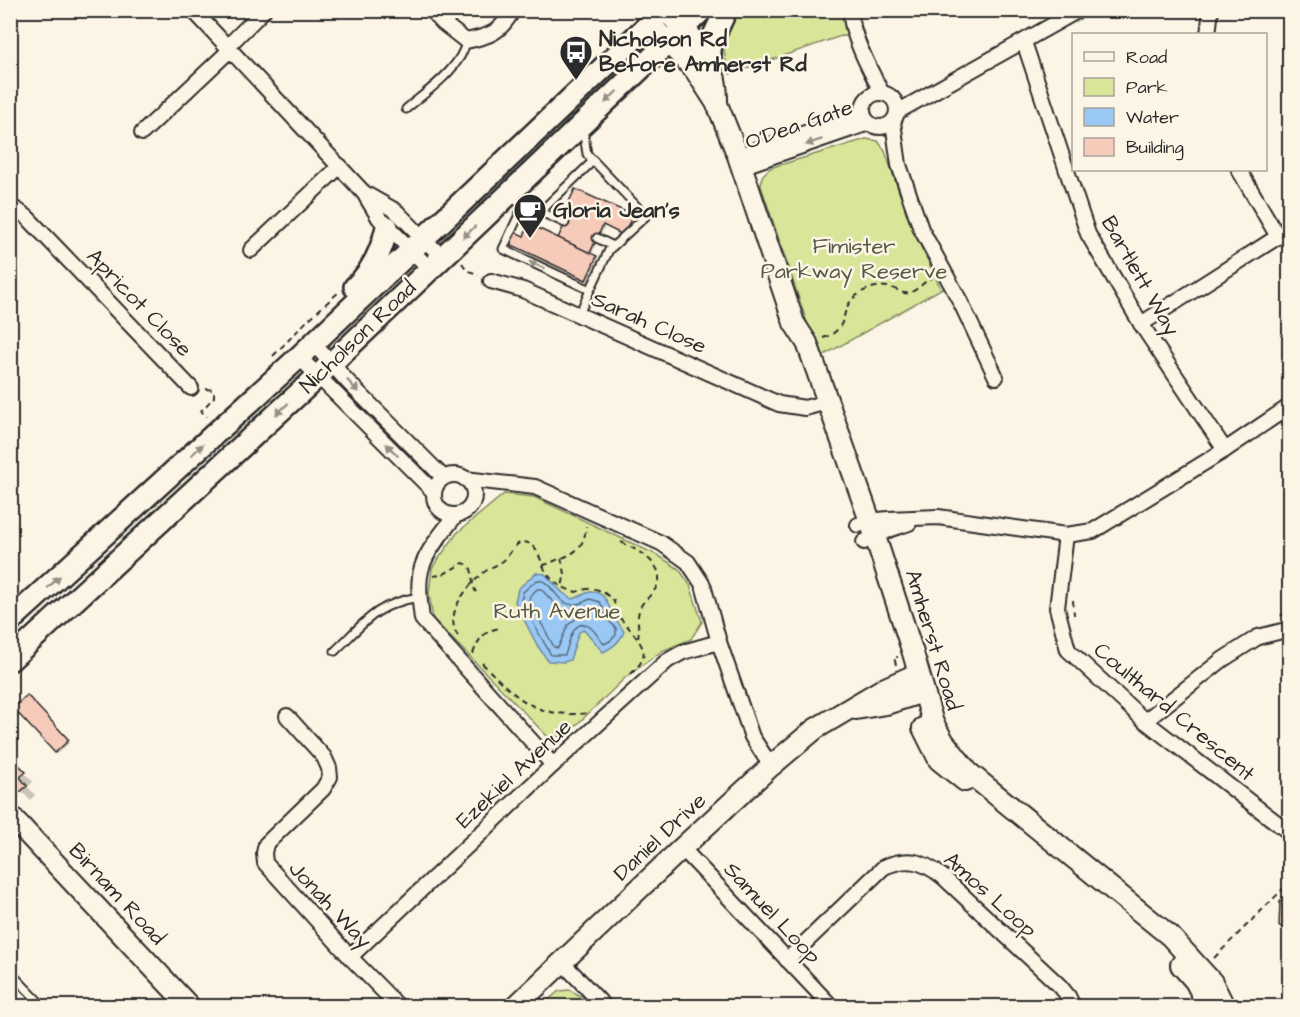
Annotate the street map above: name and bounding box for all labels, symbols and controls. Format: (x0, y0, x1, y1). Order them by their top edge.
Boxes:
place label: Nicholson Rd Before Amherst Rd (599, 24, 807, 80)
legend (1072, 33, 1267, 171)
bus stop icon: Nicholson Rd Before Amherst Rd (558, 34, 594, 81)
text: Road (1126, 45, 1167, 70)
text: Park (1126, 75, 1168, 100)
one-way arrow (604, 90, 618, 104)
street label: O'Dea Gate (741, 92, 857, 158)
text: Water (1126, 105, 1179, 130)
text: Building (1126, 135, 1184, 161)
one-way arrow (805, 138, 823, 147)
cafe icon: Gloria Jean's (512, 192, 548, 239)
place label: Gloria Jean's (553, 195, 680, 226)
street label: Bartlett Way (1092, 210, 1187, 342)
one-way arrow (463, 224, 477, 238)
park label: Fimister Parkway Reserve (761, 231, 947, 288)
street label: Apricot Close (79, 242, 199, 364)
one-way arrow (529, 260, 546, 269)
street label: Nicholson Road (293, 273, 423, 401)
street label: Sarah Close (587, 284, 711, 362)
one-way arrow (346, 379, 360, 394)
one-way arrow (275, 402, 290, 415)
one-way arrow (190, 443, 205, 457)
one-way arrow (386, 444, 400, 458)
street label: Amherst Road (897, 566, 969, 714)
one-way arrow (46, 575, 61, 589)
park label: Ruth Avenue (494, 596, 621, 627)
street label: Coulthard Crescent (1087, 635, 1261, 789)
street label: Ezekiel Avenue (449, 712, 579, 836)
street label: Daniel Drive (607, 786, 713, 888)
street label: Birnam Road (61, 836, 173, 952)
street label: Amos Loop (937, 845, 1043, 945)
street label: Jonah Way (280, 854, 379, 956)
street label: Samuel Loop (716, 855, 828, 971)

